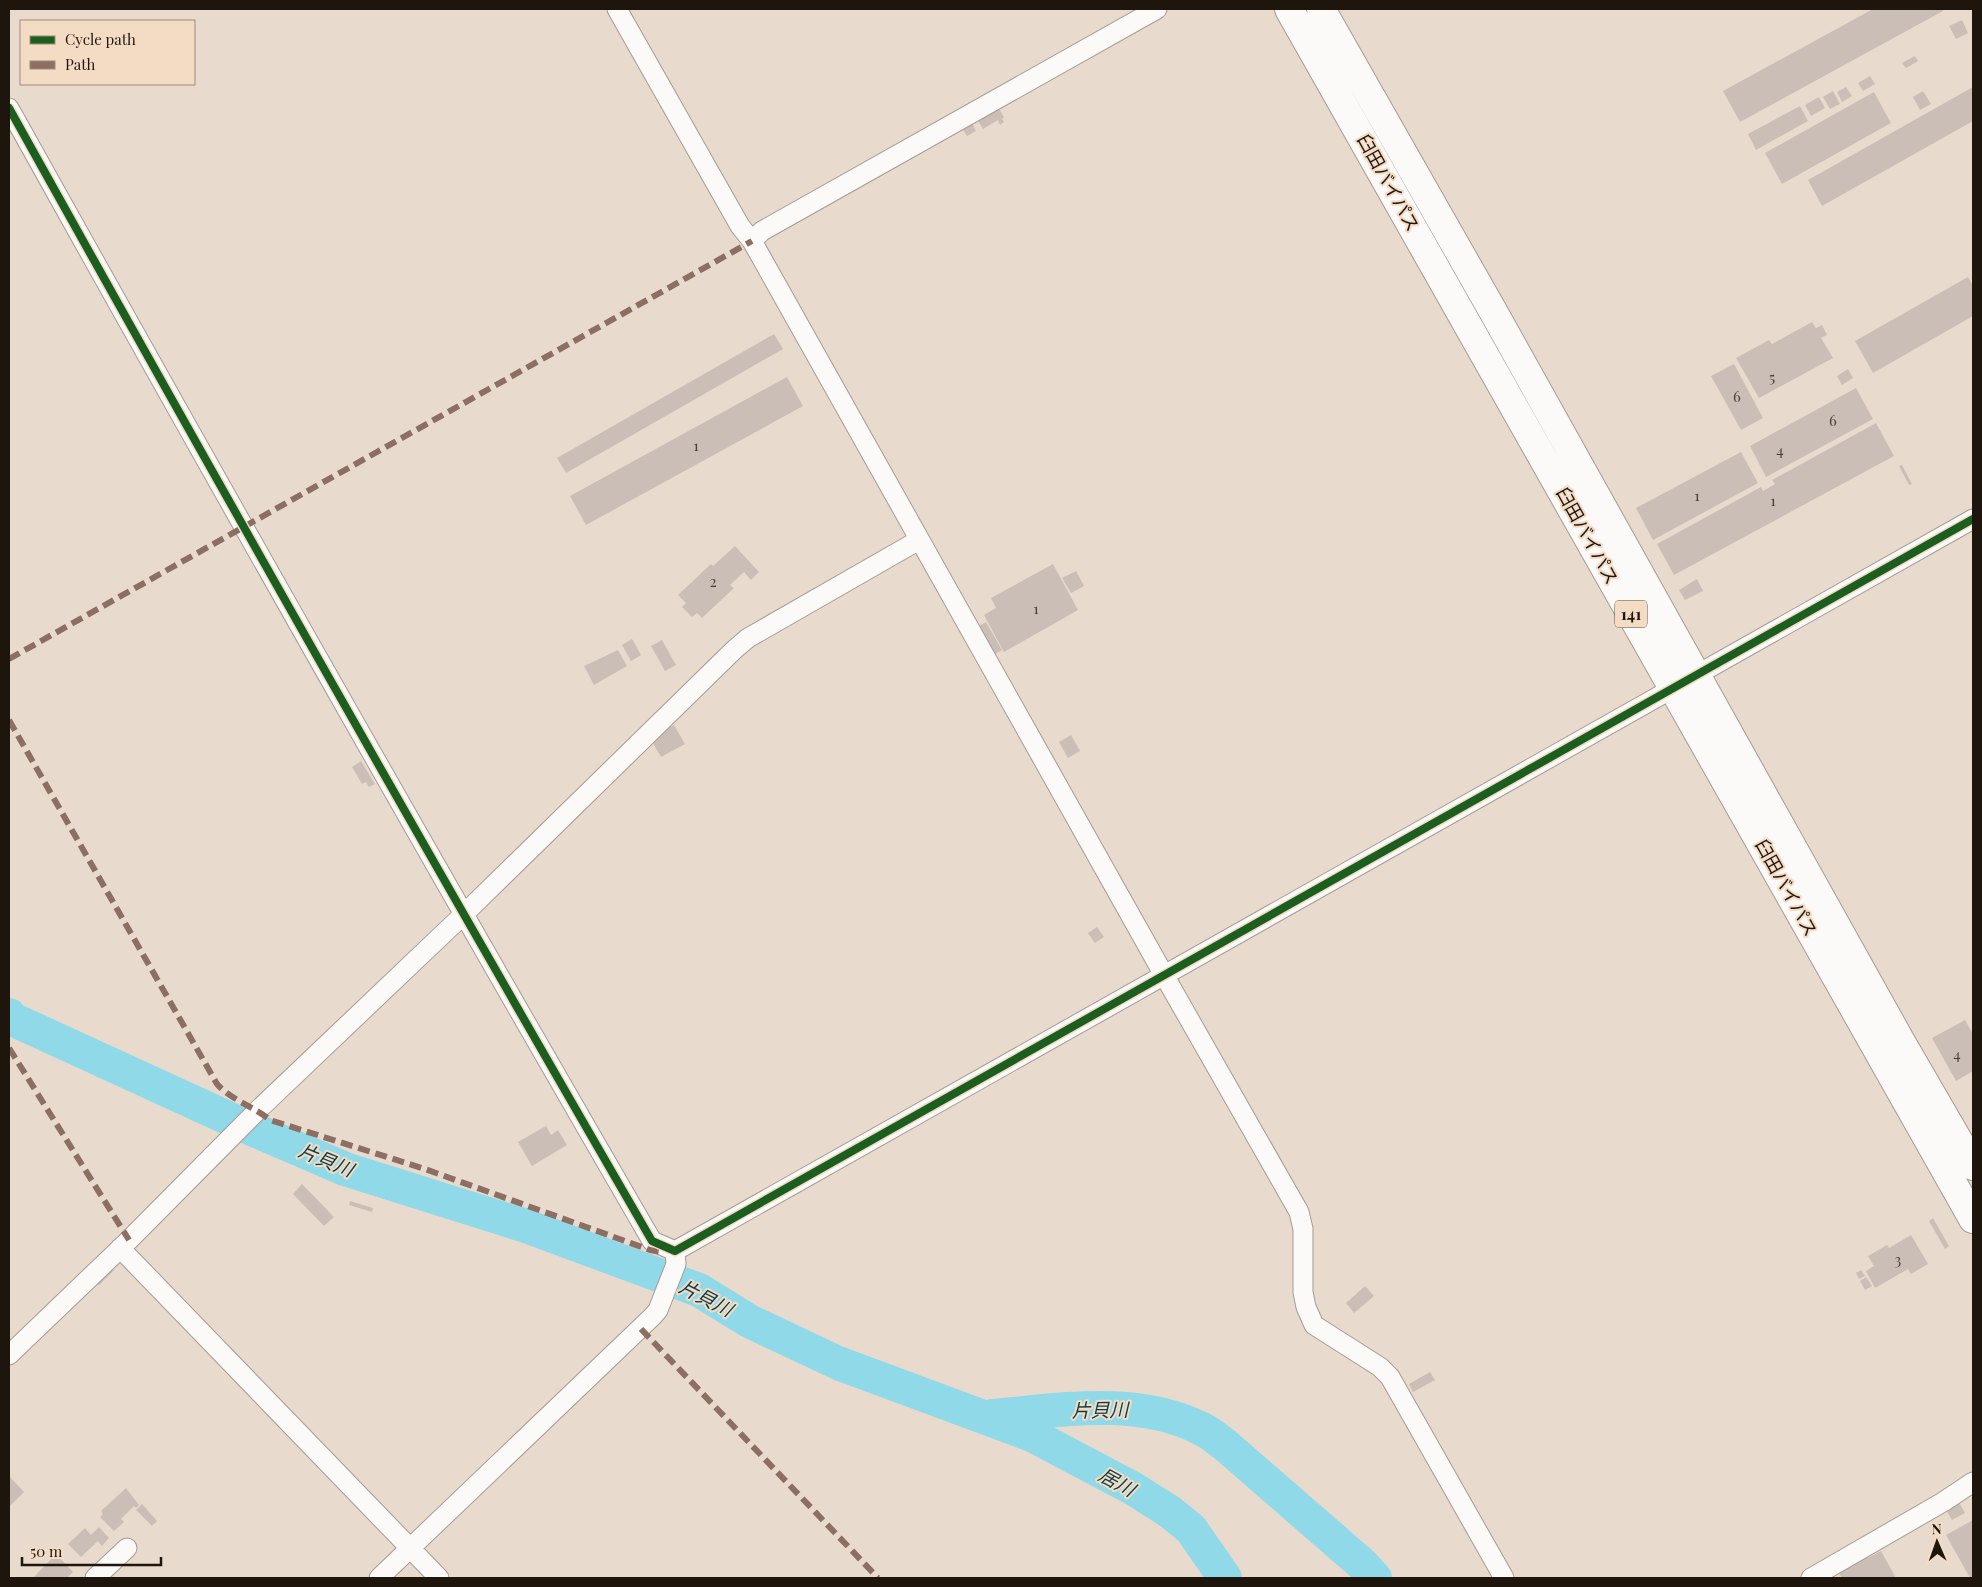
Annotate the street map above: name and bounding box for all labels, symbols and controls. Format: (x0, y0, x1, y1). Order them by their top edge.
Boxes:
legend (20, 20, 195, 85)
text: Cycle path (65, 29, 136, 49)
text: Path (65, 54, 95, 74)
street label: 臼田バイパス (1352, 130, 1425, 235)
house number: 5 (1769, 367, 1775, 387)
house number: 6 (1733, 386, 1741, 406)
house number: 6 (1829, 410, 1837, 430)
house number: 1 (693, 435, 699, 455)
house number: 4 (1776, 440, 1784, 460)
street label: 臼田バイパス (1551, 483, 1624, 588)
house number: 1 (1694, 485, 1700, 505)
house number: 1 (1770, 490, 1776, 510)
house number: 2 (709, 571, 717, 591)
house number: 1 (1033, 598, 1039, 618)
road number: 141 (1615, 600, 1647, 628)
street label: 臼田バイパス (1750, 835, 1823, 940)
house number: 4 (1953, 1044, 1961, 1064)
water label: 片貝川 (295, 1136, 360, 1183)
house number: 3 (1895, 1249, 1902, 1269)
water label: 片貝川 (675, 1273, 740, 1323)
water label: 片貝川 (1071, 1395, 1131, 1422)
water label: 居川 (1095, 1461, 1142, 1503)
north arrow (1912, 1517, 1962, 1567)
text: N (1931, 1519, 1942, 1538)
scale bar (22, 1534, 161, 1566)
text: 50 m (30, 1541, 63, 1561)

